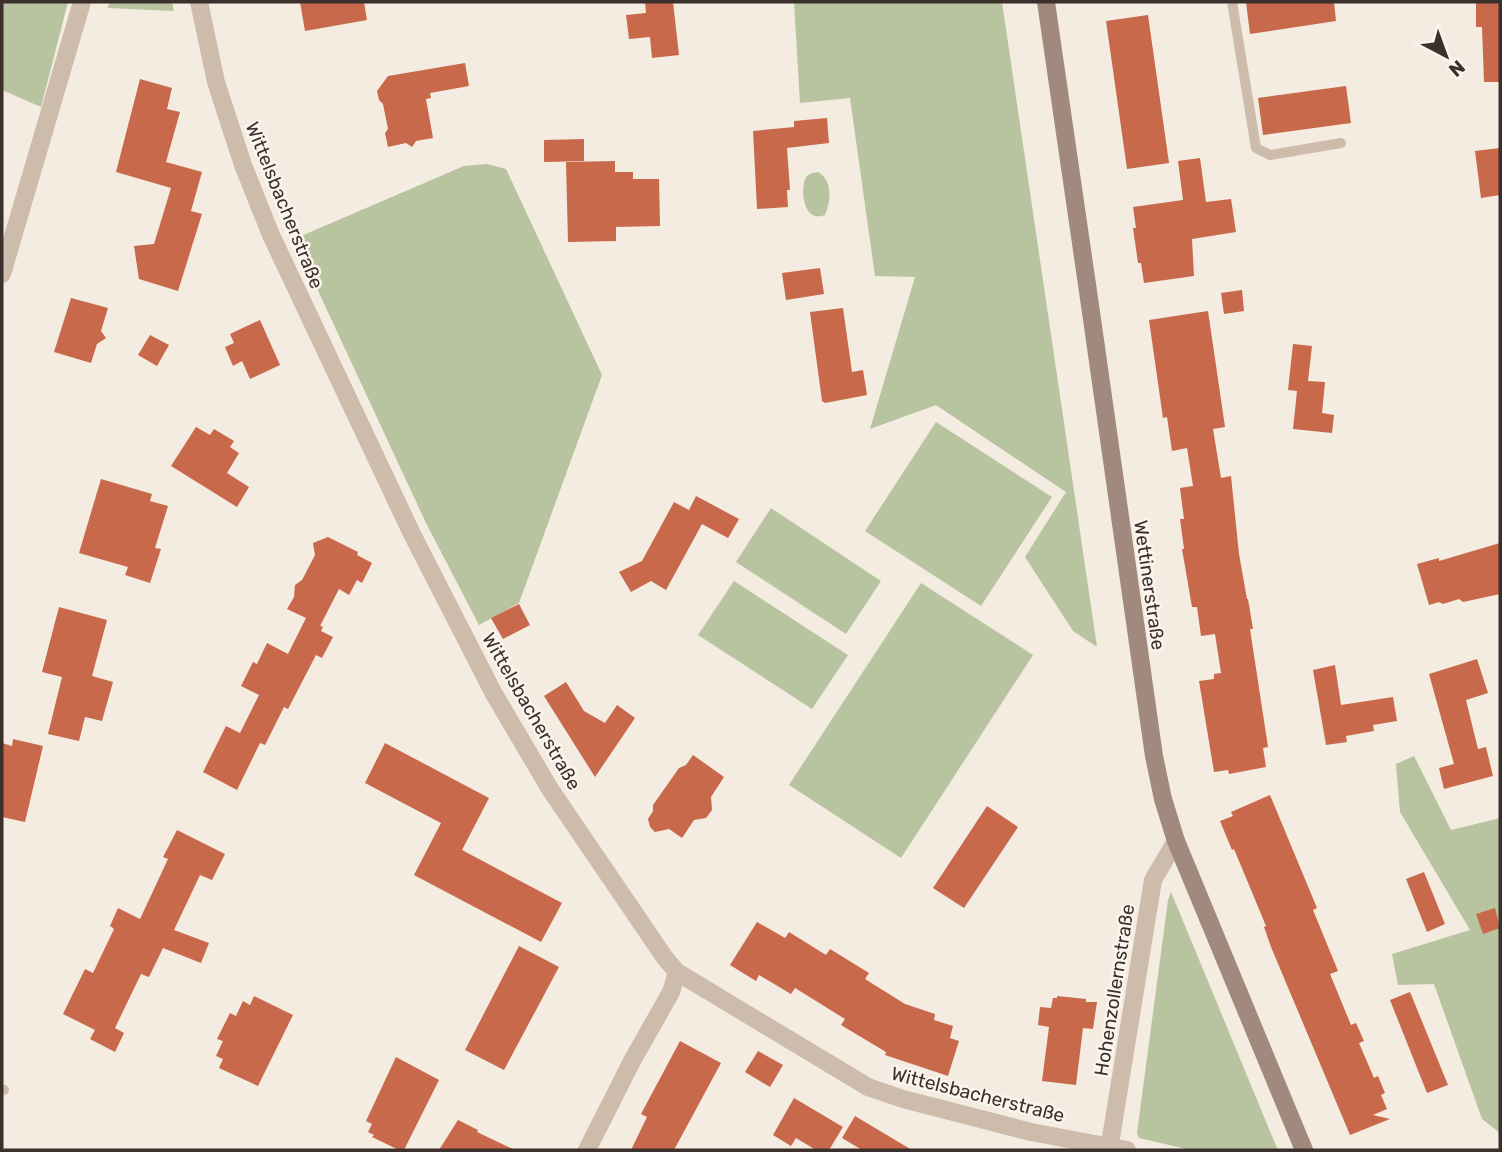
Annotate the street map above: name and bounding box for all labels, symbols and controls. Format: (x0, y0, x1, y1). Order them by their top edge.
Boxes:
north arrow (1411, 21, 1481, 91)
text: N (1444, 55, 1470, 82)
street label: Wittelsbacherstraße (241, 118, 329, 292)
street label: Wettinerstraße (1129, 519, 1170, 651)
street label: Wittelsbacherstraße (477, 628, 586, 794)
street label: Hohenzollernstraße (1090, 902, 1139, 1078)
street label: Wittelsbacherstraße (889, 1062, 1067, 1127)

